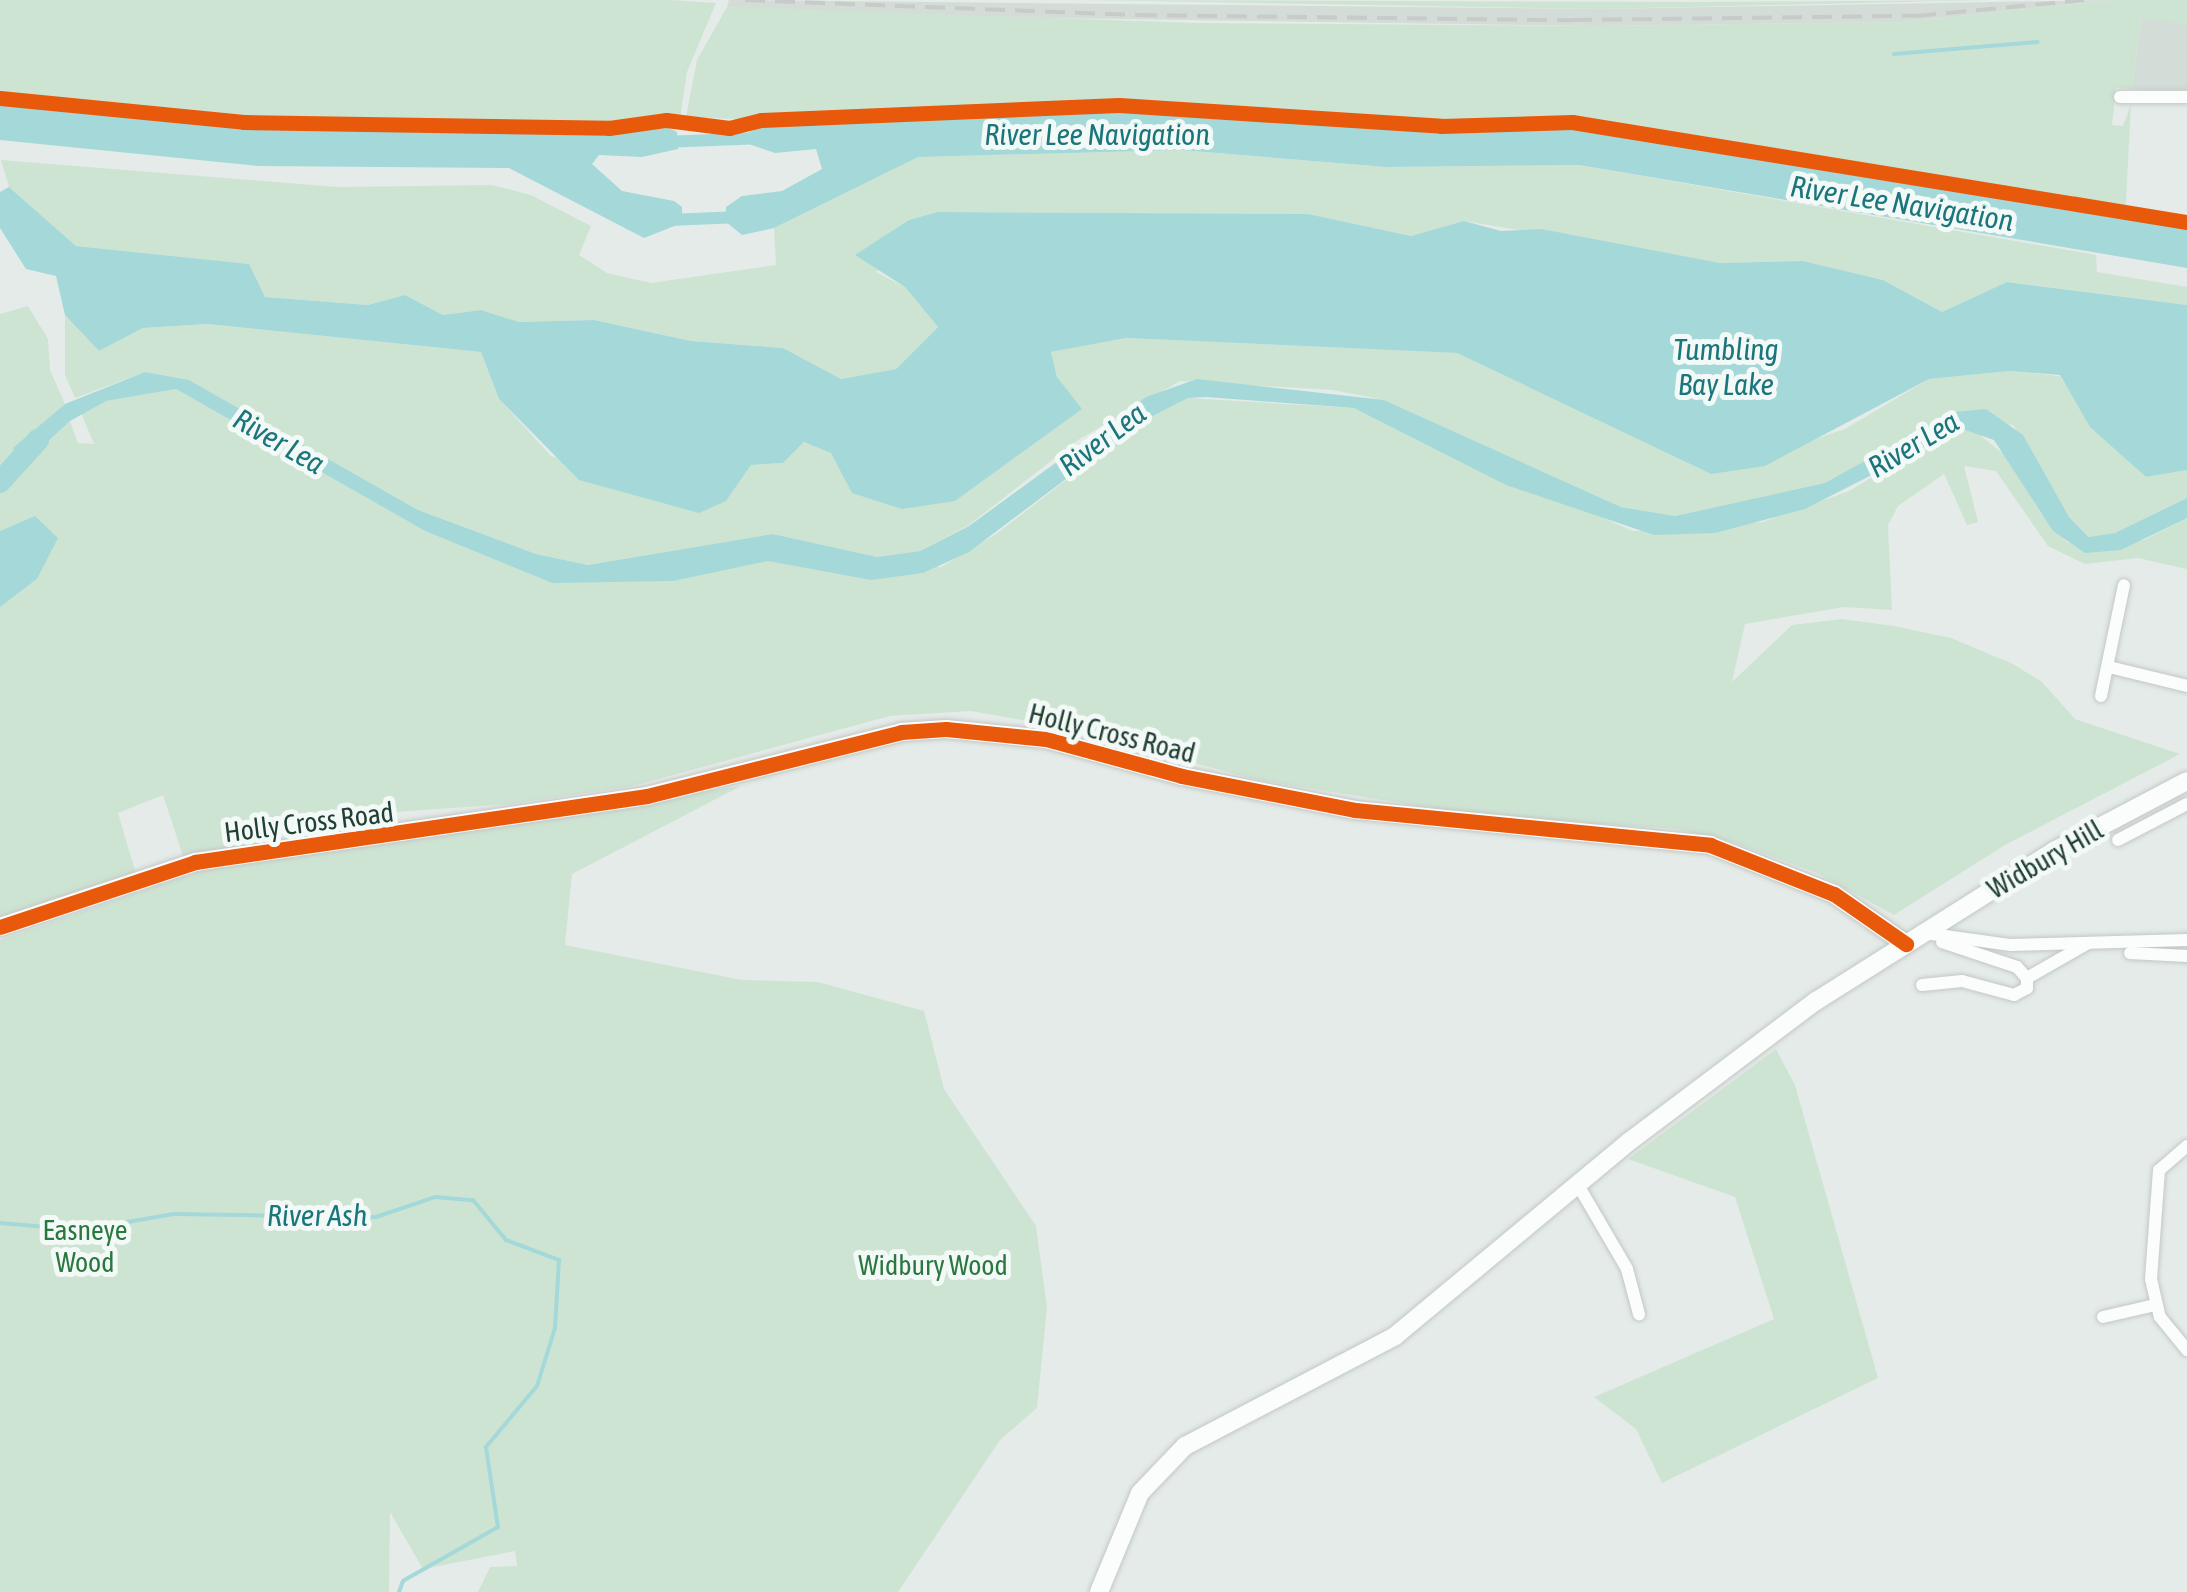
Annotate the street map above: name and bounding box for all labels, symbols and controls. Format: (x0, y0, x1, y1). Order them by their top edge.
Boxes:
water label: River Lee Navigation (984, 116, 1210, 152)
water label: River Lee Navigation (1788, 168, 2016, 238)
water label: Tumbling Bay Lake (1673, 331, 1779, 402)
water label: River Lea (1052, 395, 1152, 483)
water label: River Lea (227, 401, 331, 481)
water label: River Lea (1861, 403, 1965, 485)
street label: Holly Cross Road (1025, 696, 1199, 770)
street label: Holly Cross Road (222, 795, 396, 849)
street label: Widbury Hill (1981, 812, 2109, 906)
water label: River Ash (267, 1197, 367, 1233)
park label: Easneye Wood (43, 1213, 127, 1279)
park label: Widbury Wood (858, 1248, 1008, 1282)

